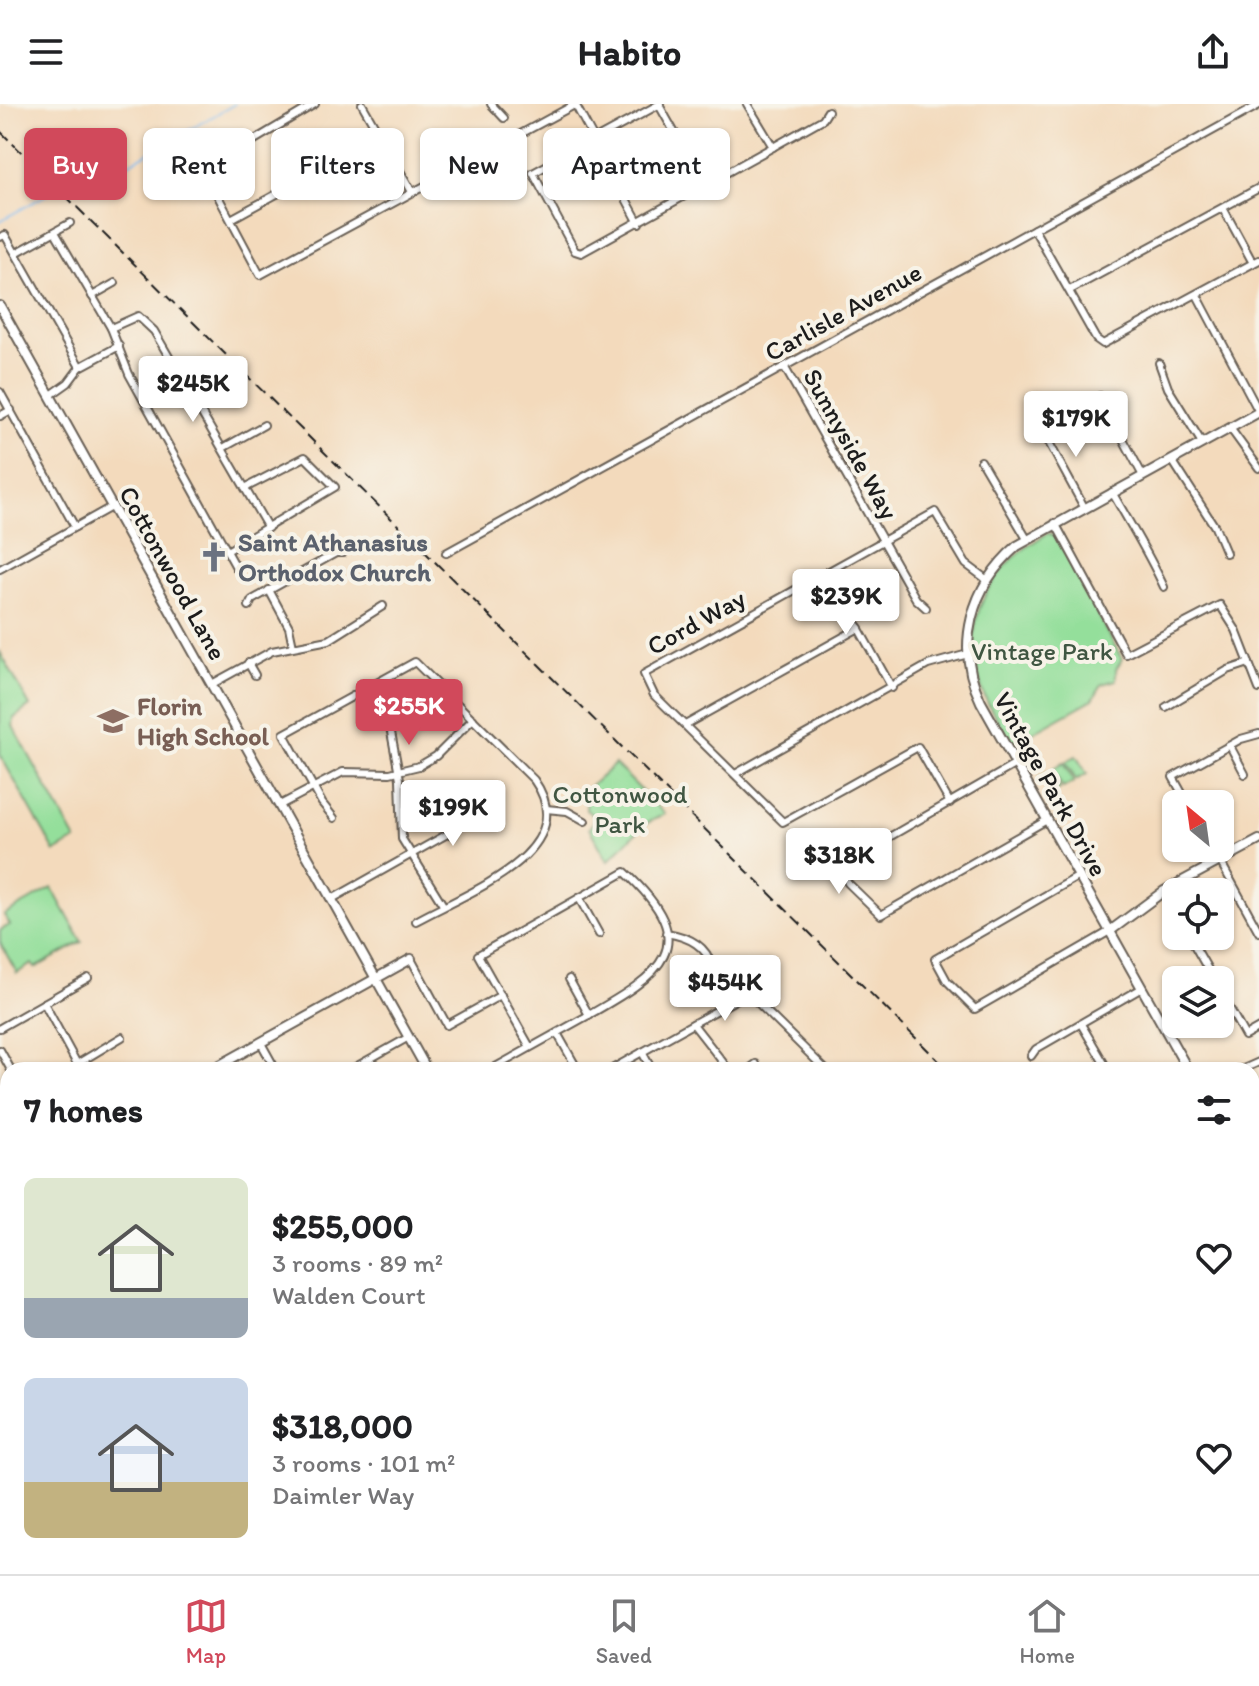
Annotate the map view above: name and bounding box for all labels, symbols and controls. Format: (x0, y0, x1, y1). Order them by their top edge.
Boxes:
icon: menu (24, 30, 68, 74)
icon: share (1191, 30, 1235, 74)
text: Habito (578, 31, 681, 74)
chip: Buy (24, 128, 127, 200)
chip: Rent (143, 128, 255, 200)
chip: Filters (271, 128, 404, 200)
chip: New (420, 128, 527, 200)
chip: Apartment (543, 128, 730, 200)
street label: Carlisle Avenue (759, 256, 927, 368)
pin: $245K (137, 356, 249, 424)
street label: Sunnyside Way (796, 363, 906, 525)
text: $245K (157, 366, 229, 398)
pin: $179K (1020, 391, 1132, 459)
text: $179K (1042, 401, 1110, 433)
street label: Cottonwood Lane (112, 480, 234, 666)
place label: Saint Athanasius Orthodox Church (238, 526, 431, 588)
church icon: Saint Athanasius Orthodox Church (197, 540, 231, 574)
pin: $239K (790, 569, 902, 637)
text: $239K (810, 579, 882, 611)
street label: Cord Way (641, 582, 751, 662)
park label: Vintage Park (971, 635, 1113, 667)
pin: $255K (353, 679, 465, 747)
street label: Vintage Park Drive (987, 686, 1115, 882)
text: $255K (374, 689, 444, 721)
place label: Florin High School (137, 690, 269, 752)
school or university icon: Florin High School (96, 704, 130, 738)
park label: Cottonwood Park (553, 778, 687, 840)
pin: $199K (397, 780, 509, 848)
text: $199K (418, 790, 488, 822)
north arrow (1162, 790, 1234, 862)
map controls (1162, 790, 1234, 1038)
pin: $318K (783, 828, 895, 896)
text: $318K (804, 838, 874, 870)
button: locate (1162, 878, 1234, 950)
pin: $454K (669, 955, 781, 1023)
text: $454K (688, 965, 762, 997)
button: layers (1162, 966, 1234, 1038)
icon: filters (1192, 1088, 1236, 1132)
text: 7 homes (24, 1090, 143, 1131)
text: $255,000 (272, 1206, 414, 1247)
icon: home (88, 1210, 184, 1306)
icon: heart (1192, 1236, 1236, 1280)
text: 3 rooms · 89 m² (272, 1247, 443, 1279)
text: Walden Court (272, 1279, 425, 1311)
text: $318,000 (272, 1406, 413, 1447)
icon: home (88, 1410, 184, 1506)
icon: heart (1192, 1436, 1236, 1480)
text: 3 rooms · 101 m² (272, 1447, 455, 1479)
text: Daimler Way (272, 1479, 414, 1511)
tab: Map (184, 1594, 228, 1669)
tab: Saved (596, 1594, 652, 1669)
tab: Home (1020, 1594, 1075, 1669)

